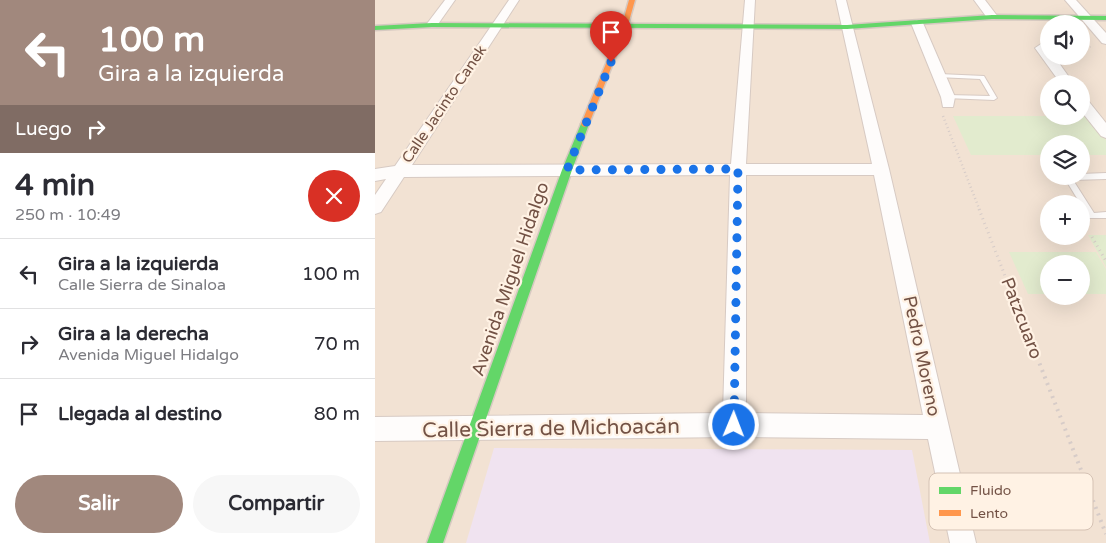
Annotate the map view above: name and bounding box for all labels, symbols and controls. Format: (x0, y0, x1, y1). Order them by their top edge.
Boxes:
pin (590, 11, 632, 62)
map controls (1040, 15, 1090, 305)
button: sound (1040, 15, 1090, 65)
icon: arrive (597, 18, 625, 46)
text: 100 m (98, 19, 205, 61)
icon: left (15, 20, 80, 85)
street label: Calle Jacinto Canek (398, 42, 490, 166)
text: Gira a la izquierda (98, 61, 284, 87)
button: search (1040, 75, 1090, 125)
icon: right (82, 115, 110, 143)
text: Luego (15, 118, 72, 140)
button: layers (1040, 135, 1090, 185)
text: 4 min (15, 167, 95, 204)
button: close (308, 170, 360, 222)
street label: Avenida Miguel Hidalgo (466, 179, 554, 379)
button: + (1040, 195, 1090, 245)
text: 250 m · 10:49 (15, 205, 121, 225)
text: Gira a la izquierda (58, 253, 219, 275)
button: − (1040, 255, 1090, 305)
icon: left (15, 260, 43, 288)
text: 100 m (302, 263, 360, 285)
street label: Patzcuaro (996, 274, 1048, 362)
text: Calle Sierra de Sinaloa (58, 275, 226, 295)
street label: Pedro Moreno (899, 294, 945, 418)
text: Gira a la derecha (58, 323, 209, 345)
icon: right (15, 330, 43, 358)
text: 70 m (314, 333, 360, 355)
text: Avenida Miguel Hidalgo (58, 345, 239, 365)
position arrow (707, 398, 759, 450)
icon: arrive (15, 400, 43, 428)
text: Llegada al destino (58, 403, 222, 425)
text: 80 m (314, 403, 360, 425)
street label: Calle Sierra de Michoacán (422, 414, 680, 443)
legend (929, 473, 1093, 530)
button: Salir (15, 475, 183, 533)
button: Compartir (193, 475, 360, 533)
text: Fluido (970, 482, 1011, 499)
text: Lento (970, 505, 1008, 522)

